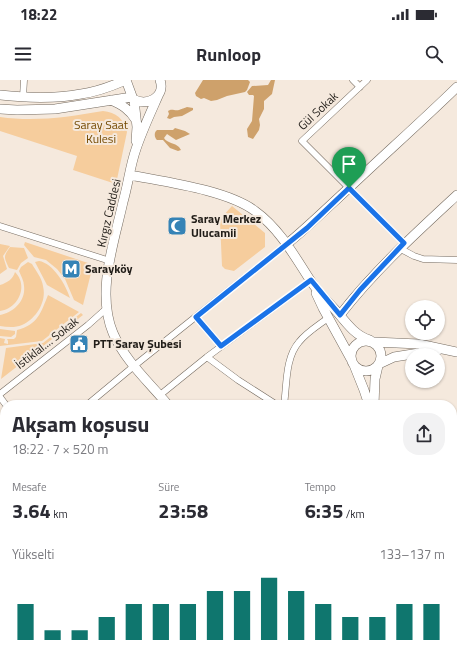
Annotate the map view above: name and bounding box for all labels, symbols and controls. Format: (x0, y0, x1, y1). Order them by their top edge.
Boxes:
text: 18:22 (20, 3, 57, 26)
text: Runloop (196, 41, 261, 68)
icon: menu (12, 43, 34, 65)
icon: search (423, 43, 445, 65)
street label: Gül Sokak (293, 87, 342, 134)
park label: Saray Saat Kulesi (74, 115, 129, 148)
pin (332, 147, 366, 188)
icon: arrive (338, 153, 360, 175)
street label: Kırgız Caddesi (91, 177, 126, 249)
place label: Saray Merkez Ulucamii (191, 209, 261, 242)
mosque icon: Saray Merkez Ulucamii (166, 215, 188, 237)
metro station icon: Sarayköy (60, 258, 82, 280)
place label: Sarayköy (85, 259, 133, 278)
map controls (405, 300, 445, 388)
button: locate (405, 300, 445, 340)
street label: İstiklal.... Sokak (11, 312, 83, 373)
public building icon: PTT Saray Şubesi (68, 333, 90, 355)
place label: PTT Saray Şubesi (93, 334, 182, 353)
button: layers (405, 348, 445, 388)
text: Akşam koşusu (12, 407, 149, 441)
button: share (403, 413, 445, 455)
text: 18:22 · 7 × 520 m (12, 439, 108, 459)
text: Mesafe (12, 479, 46, 495)
text: Süre (158, 479, 179, 495)
text: Tempo (305, 479, 336, 495)
text: 3.64 (12, 495, 51, 526)
text: 23:58 (158, 495, 208, 526)
text: 6:35 (305, 495, 343, 526)
text: km (51, 506, 68, 522)
text: /km (343, 506, 365, 522)
text: Yükselti (12, 544, 54, 564)
text: 133–137 m (379, 544, 445, 564)

